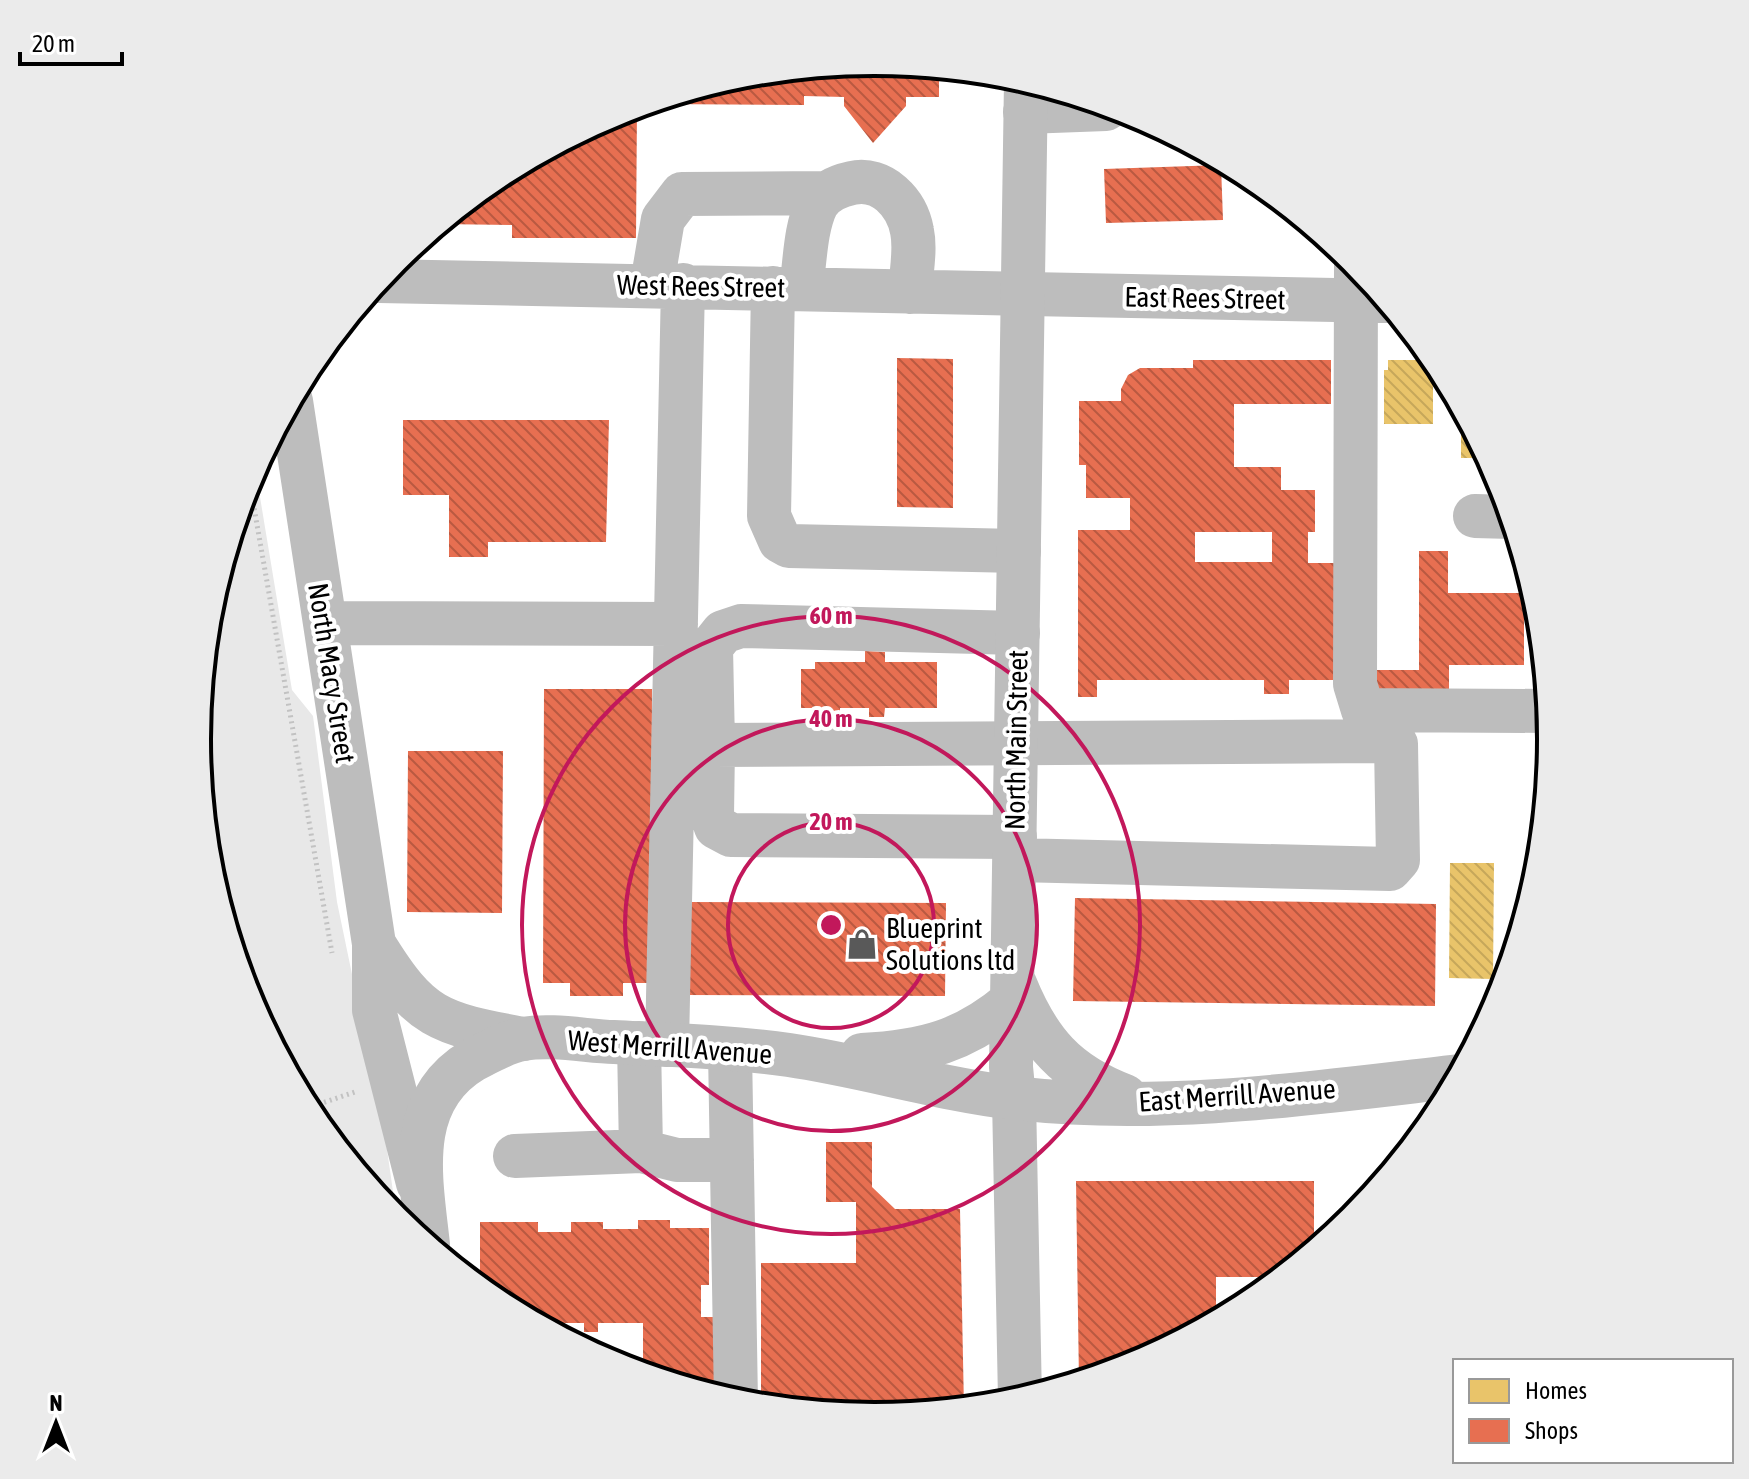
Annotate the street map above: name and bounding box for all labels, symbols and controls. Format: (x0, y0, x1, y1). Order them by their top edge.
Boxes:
scale bar (20, 16, 122, 66)
text: 20 m (32, 30, 75, 57)
street label: West Rees Street (617, 269, 785, 303)
street label: East Rees Street (1124, 281, 1286, 315)
street label: North Macy Street (302, 581, 362, 765)
text: 60 m (809, 602, 853, 629)
street label: North Main Street (998, 650, 1034, 830)
text: 40 m (808, 705, 853, 732)
text: 20 m (809, 808, 853, 835)
centre of rings (817, 911, 845, 939)
place label: Blueprint Solutions ltd (886, 912, 1015, 976)
shop icon: Blueprint Solutions ltd (845, 927, 879, 961)
street label: West Merrill Avenue (567, 1024, 773, 1070)
street label: East Merrill Avenue (1137, 1072, 1337, 1118)
legend (1453, 1359, 1733, 1463)
text: Homes (1525, 1377, 1587, 1404)
north arrow (16, 1383, 96, 1463)
text: N (50, 1390, 62, 1416)
text: Shops (1525, 1417, 1578, 1444)

